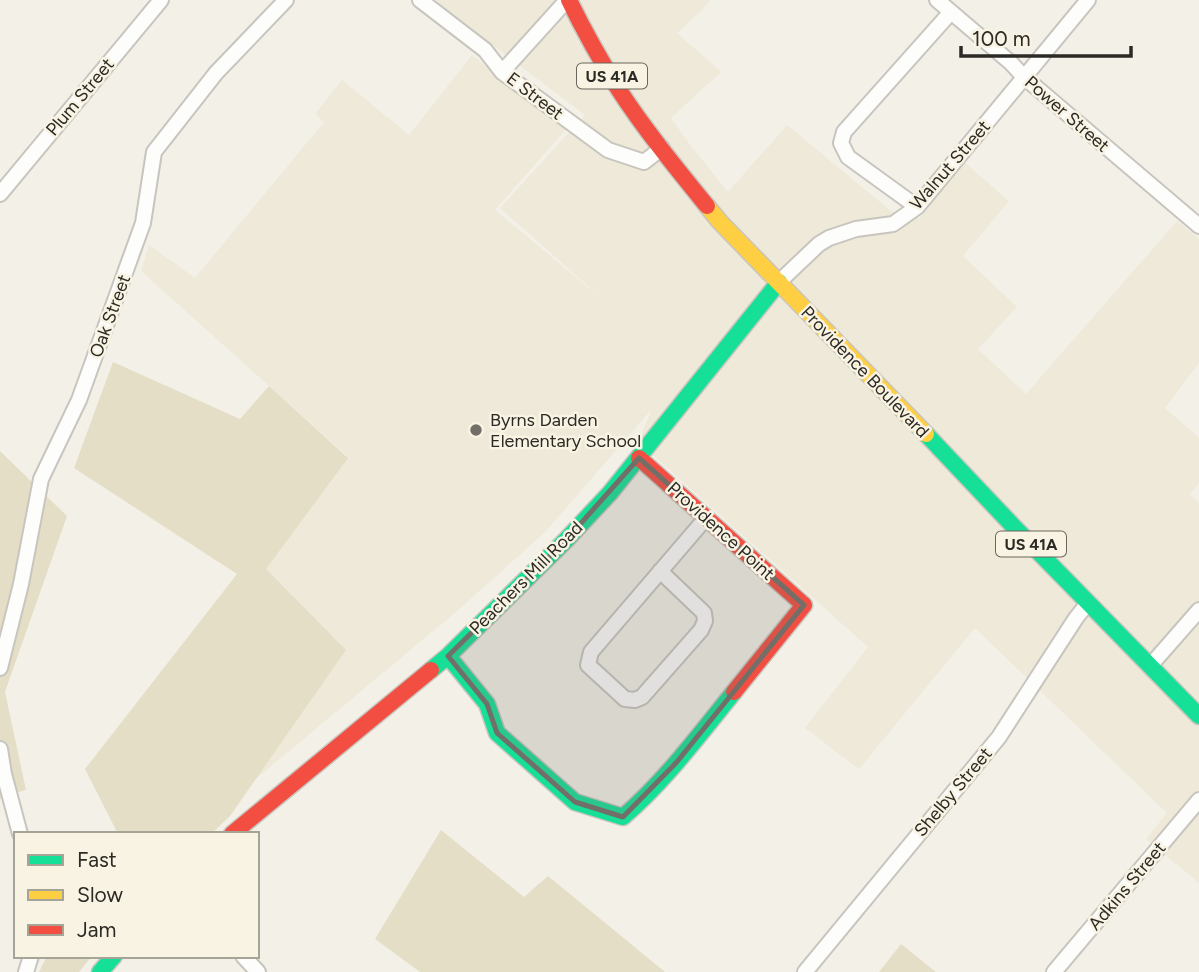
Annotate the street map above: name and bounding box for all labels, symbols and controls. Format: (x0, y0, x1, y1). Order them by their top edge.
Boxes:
scale bar (961, 14, 1131, 58)
text: 100 m (972, 26, 1031, 51)
street label: Plum Street (41, 54, 119, 140)
road number: US 41A (577, 64, 647, 88)
street label: E Street (502, 68, 568, 125)
street label: Power Street (1020, 71, 1114, 157)
street label: Walnut Street (905, 116, 995, 214)
street label: Oak Street (85, 271, 135, 361)
street label: Providence Boulevard (796, 302, 934, 442)
place label: Byrns Darden Elementary School (490, 409, 641, 452)
marker: Byrns Darden Elementary School (468, 422, 484, 438)
street label: Providence Point (663, 477, 779, 585)
street label: Peachers Mill Road (465, 517, 587, 639)
road number: US 41A (996, 531, 1066, 556)
street label: Shelby Street (909, 743, 997, 841)
legend (14, 832, 259, 958)
street label: Adkins Street (1084, 837, 1171, 935)
text: Fast (77, 847, 117, 872)
text: Slow (77, 882, 123, 907)
text: Jam (77, 917, 116, 942)

